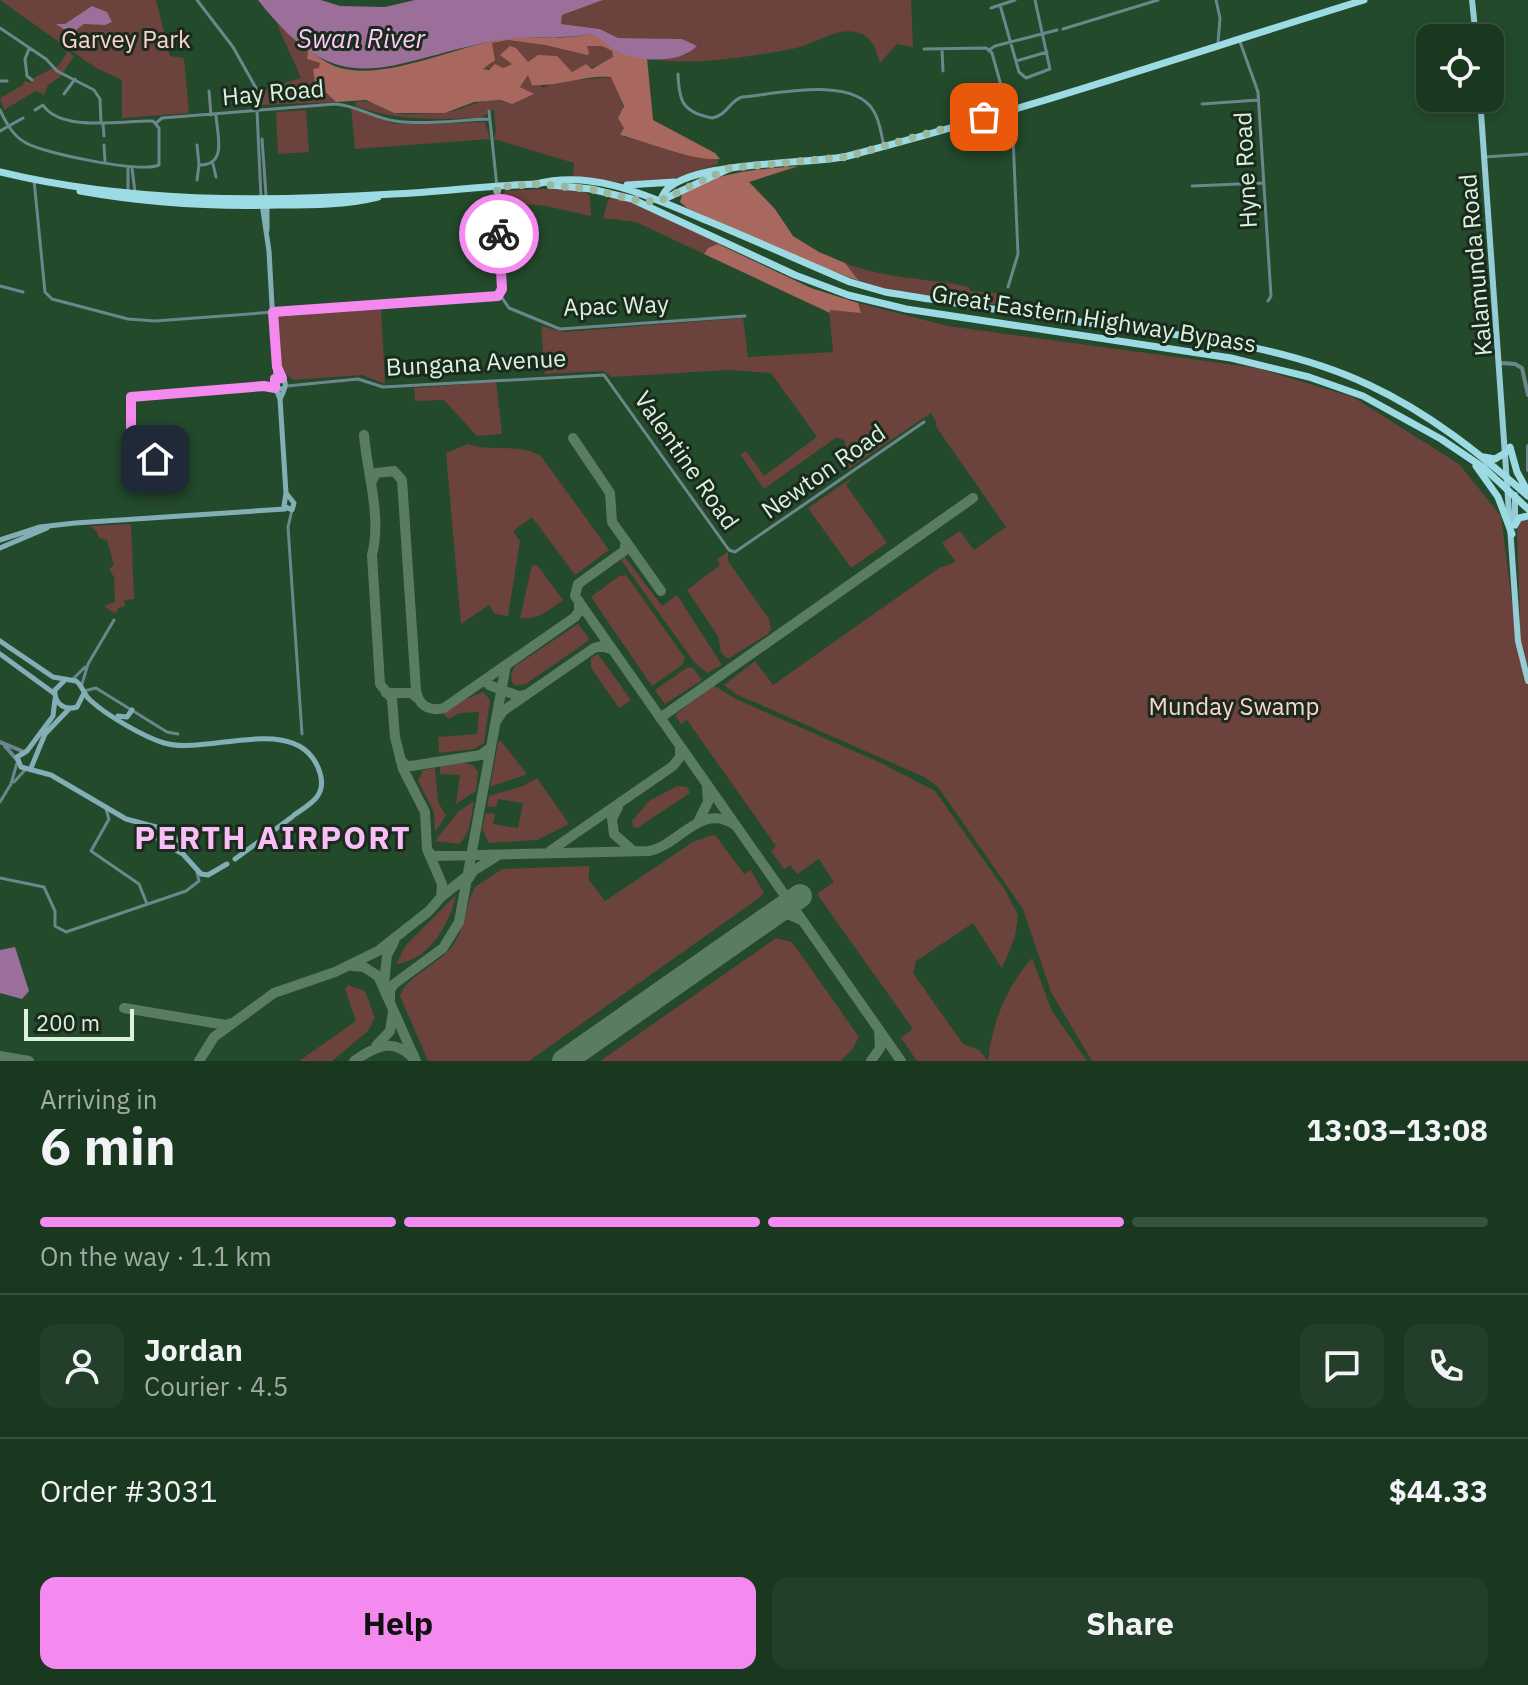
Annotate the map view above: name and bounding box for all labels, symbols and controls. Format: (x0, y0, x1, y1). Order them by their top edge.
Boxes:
water label: Swan River (297, 21, 427, 55)
park label: Garvey Park (61, 23, 191, 55)
map controls (1416, 24, 1504, 112)
button: locate (1416, 24, 1504, 112)
street label: Hay Road (221, 72, 325, 112)
pin (950, 83, 1018, 151)
icon: bag (962, 95, 1006, 139)
street label: Hyne Road (1226, 111, 1264, 229)
street label: Kalamunda Road (1451, 173, 1499, 357)
courier (459, 194, 539, 274)
icon: bike (477, 212, 521, 256)
street label: Great Eastern Highway Bypass (929, 277, 1259, 359)
street label: Apac Way (563, 287, 669, 323)
street label: Bungana Avenue (385, 341, 567, 383)
street label: Valentine Road (627, 384, 747, 536)
street label: Newton Road (755, 416, 891, 526)
pin (121, 425, 189, 493)
icon: home (133, 437, 177, 481)
park label: Munday Swamp (1149, 690, 1319, 722)
district label: PERTH AIRPORT (134, 816, 412, 858)
scale bar (24, 1005, 134, 1041)
text: 200 m (36, 1008, 100, 1037)
text: Arriving in (40, 1082, 157, 1116)
text: 13:03–13:08 (1307, 1110, 1488, 1149)
text: 6 min (40, 1112, 176, 1179)
text: On the way · 1.1 km (40, 1239, 272, 1273)
button: person (40, 1324, 124, 1408)
button: chat (1300, 1324, 1384, 1408)
button: phone (1404, 1324, 1488, 1408)
text: Jordan (144, 1330, 243, 1369)
text: Courier · 4.5 (144, 1369, 288, 1403)
text: Order #3031 (40, 1471, 217, 1510)
text: $44.33 (1389, 1471, 1488, 1510)
button: Help (40, 1577, 756, 1669)
button: Share (772, 1577, 1488, 1669)

